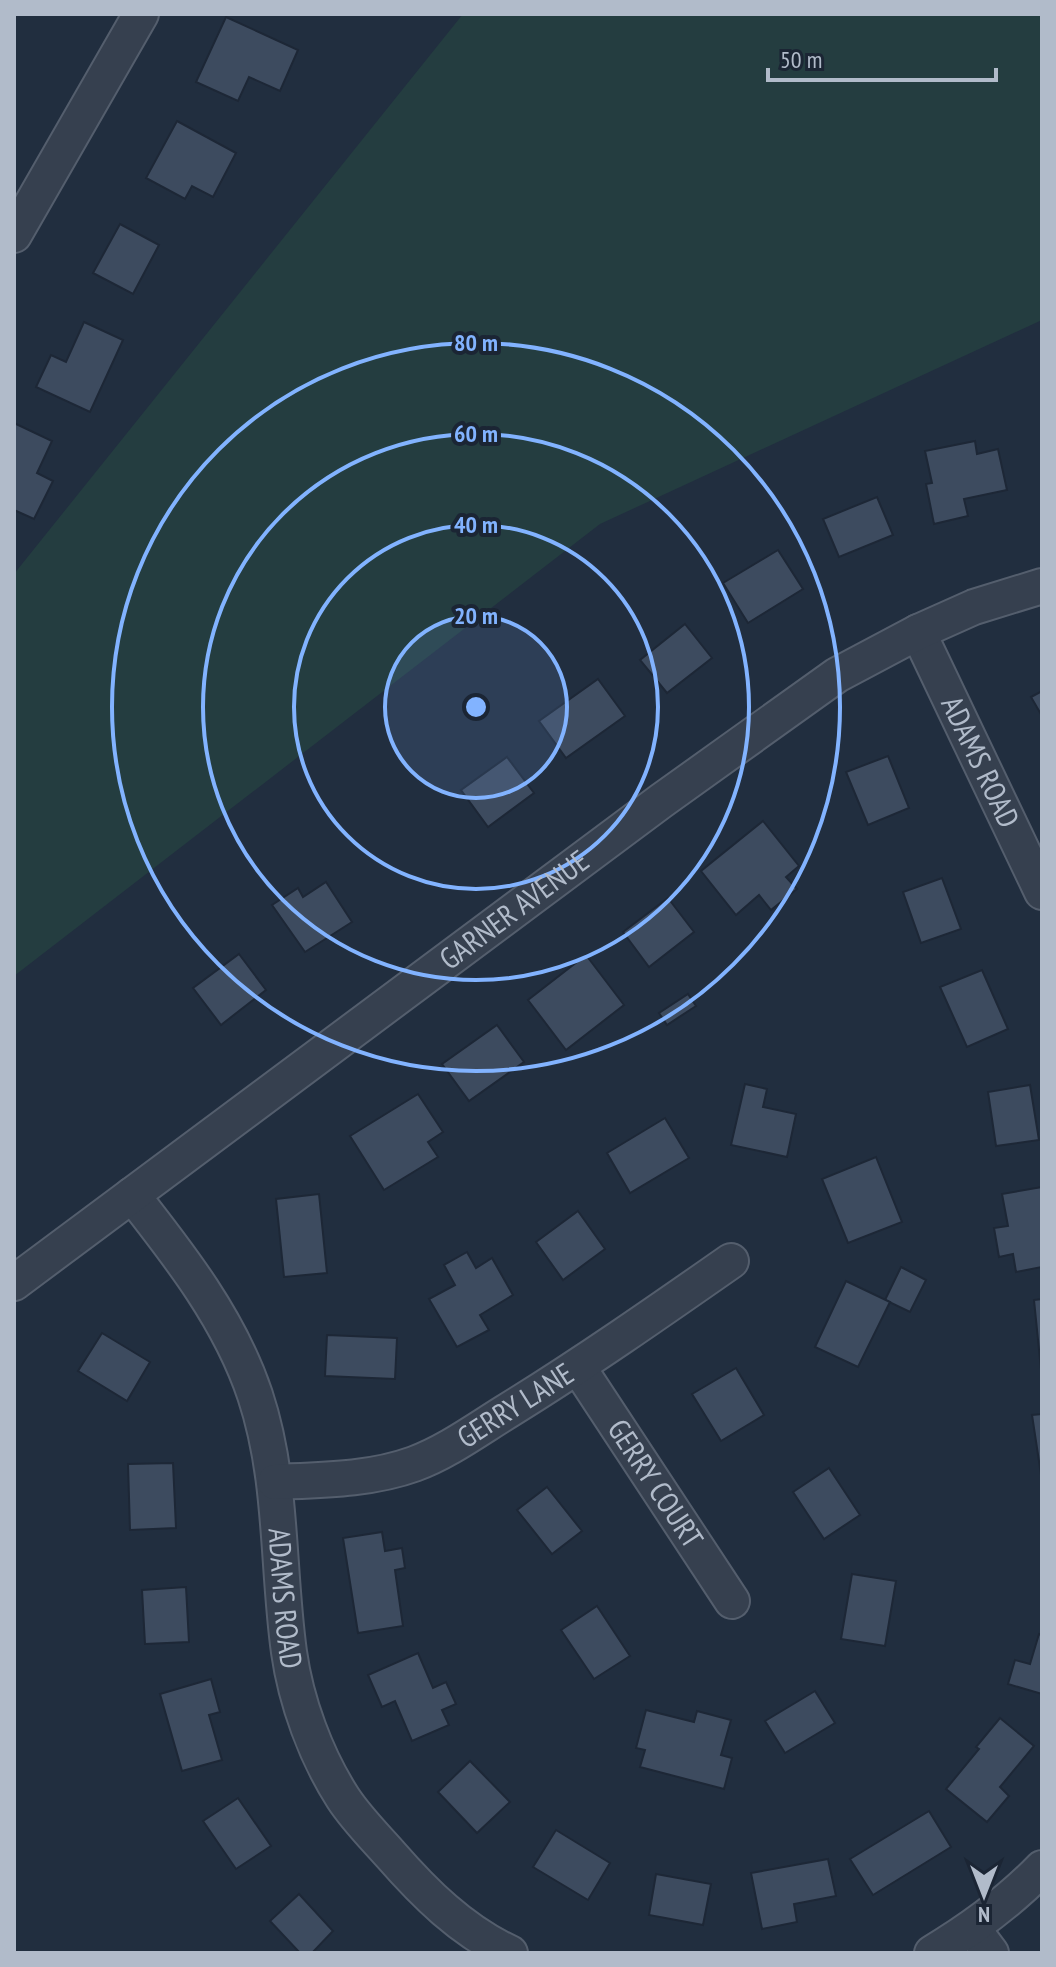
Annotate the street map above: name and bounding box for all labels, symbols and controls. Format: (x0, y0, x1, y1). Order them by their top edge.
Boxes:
scale bar (768, 32, 996, 82)
text: 50 m (780, 44, 822, 75)
text: 80 m (454, 327, 498, 358)
text: 60 m (454, 418, 498, 449)
text: 40 m (454, 509, 498, 540)
text: 20 m (454, 600, 498, 631)
street label: ADAMS ROAD (933, 689, 1029, 833)
centre of rings (462, 693, 490, 721)
street label: GARNER AVENUE (431, 841, 596, 977)
street label: GERRY LANE (449, 1353, 580, 1456)
street label: GERRY COURT (600, 1411, 713, 1555)
street label: ADAMS ROAD (261, 1526, 312, 1671)
north arrow (944, 1855, 1024, 1935)
text: N (978, 1901, 990, 1929)

